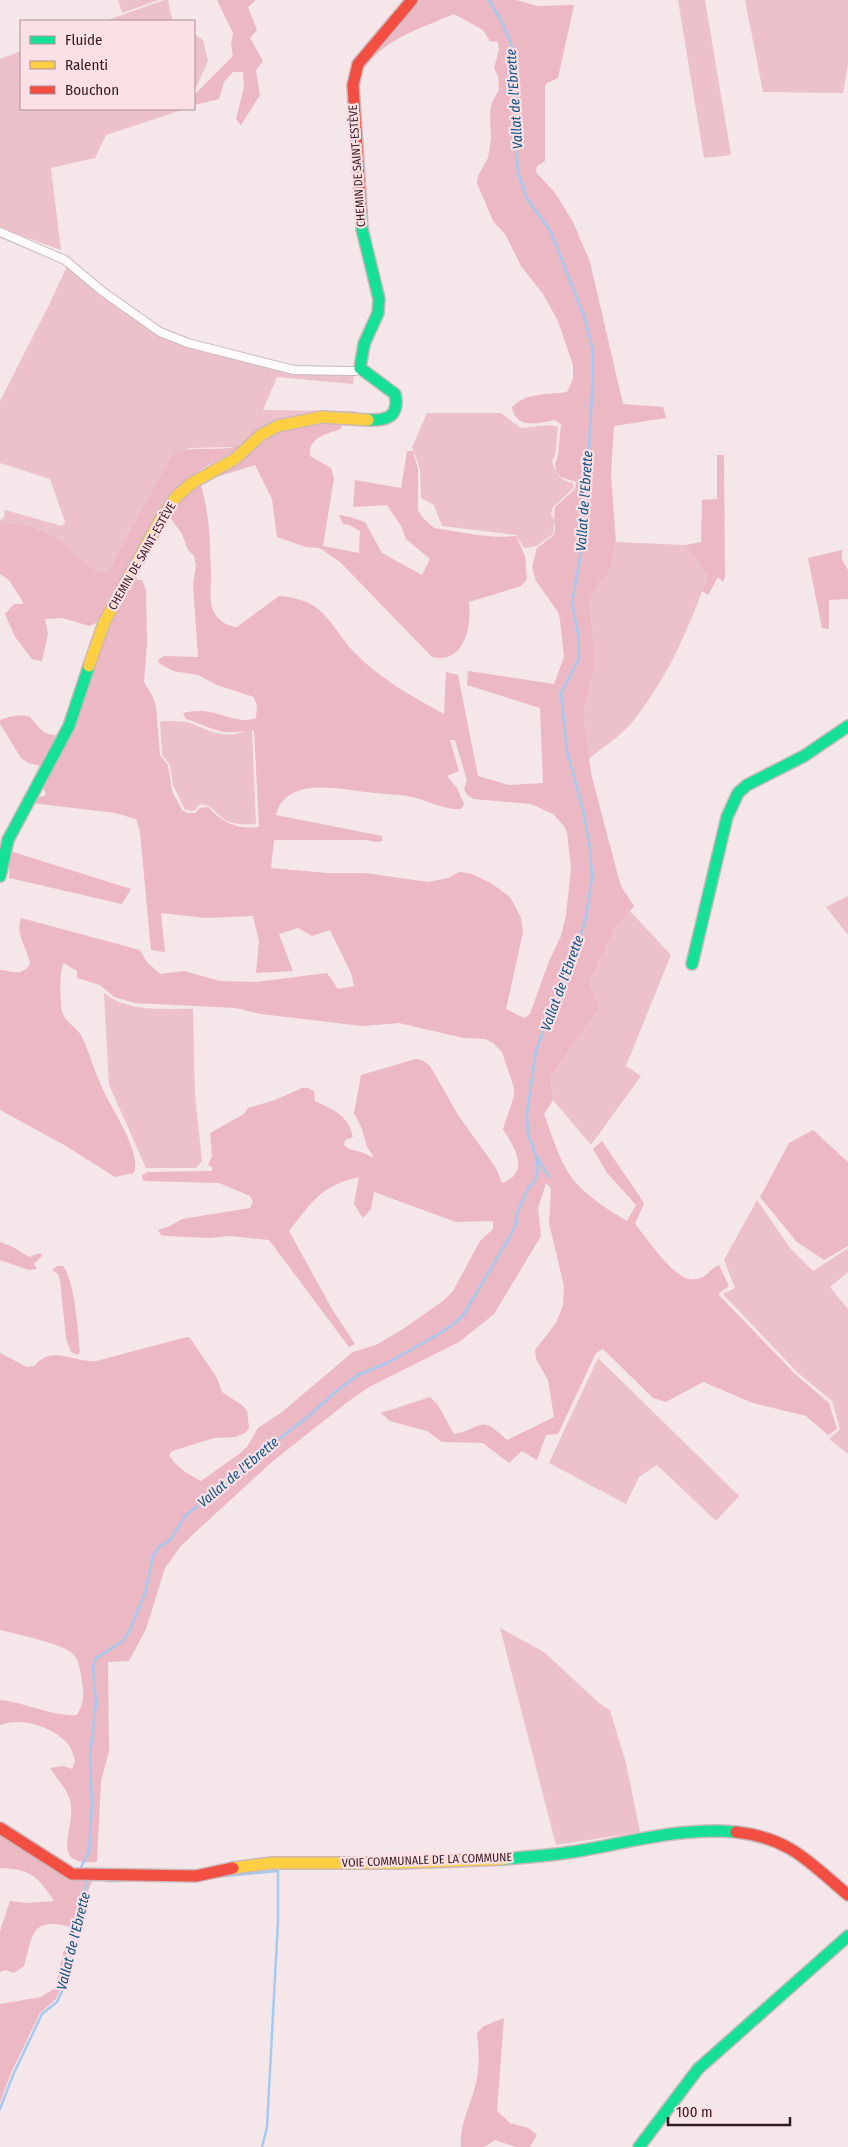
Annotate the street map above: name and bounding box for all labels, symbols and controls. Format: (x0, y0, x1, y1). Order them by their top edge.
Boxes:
legend (20, 20, 195, 110)
text: Fluide (65, 31, 102, 49)
water label: Vallat de l'Ebrette (502, 48, 526, 150)
text: Ralenti (65, 56, 108, 74)
text: Bouchon (65, 81, 119, 99)
street label: CHEMIN DE SAINT-ESTÈVE (345, 104, 368, 228)
water label: Vallat de l'Ebrette (573, 450, 597, 552)
street label: CHEMIN DE SAINT-ESTÈVE (104, 499, 179, 612)
water label: Vallat de l'Ebrette (537, 933, 588, 1033)
water label: Vallat de l'Ebrette (194, 1433, 283, 1511)
street label: VOIE COMMUNALE DE LA COMMUNE (342, 1850, 513, 1870)
water label: Vallat de l'Ebrette (53, 1890, 94, 1992)
scale bar (668, 2094, 790, 2126)
text: 100 m (676, 2103, 713, 2121)

